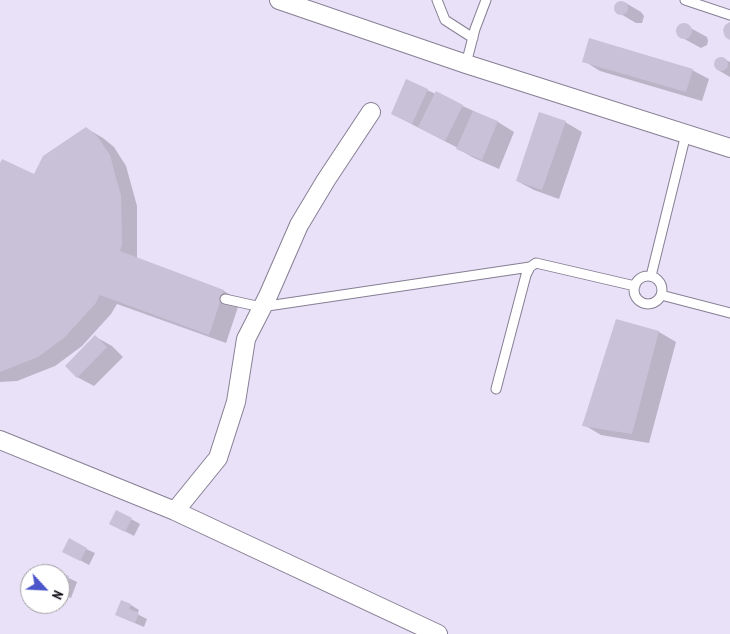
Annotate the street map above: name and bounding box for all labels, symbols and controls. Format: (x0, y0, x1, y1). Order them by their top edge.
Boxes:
north arrow (20, 564, 70, 614)
text: N (48, 588, 67, 602)

